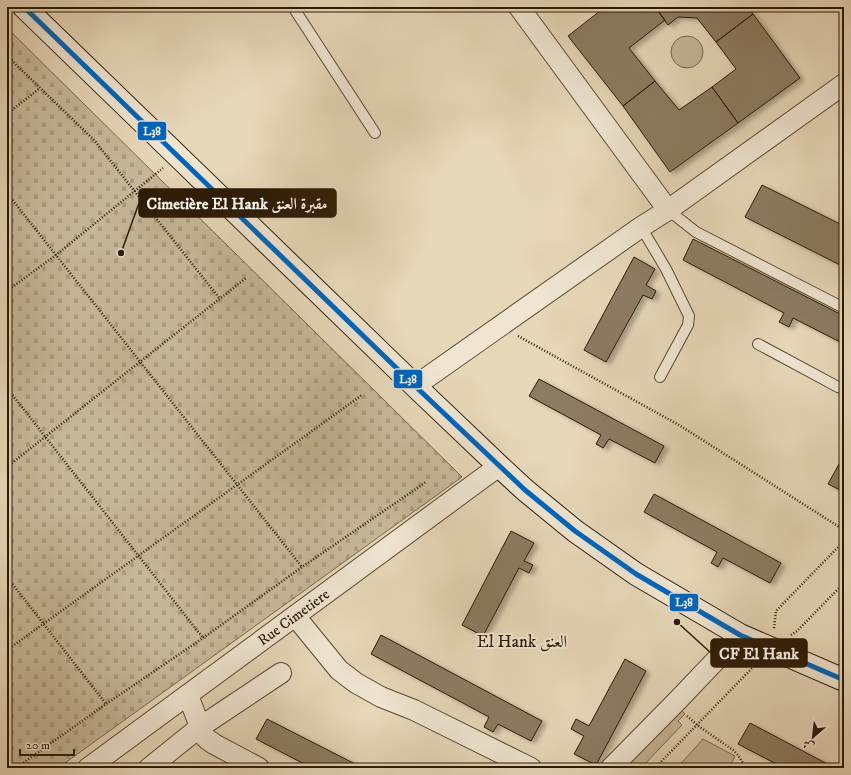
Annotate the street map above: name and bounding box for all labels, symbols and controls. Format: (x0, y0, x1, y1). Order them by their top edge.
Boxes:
line badge: L38 (137, 121, 167, 141)
text: L38 (143, 125, 161, 139)
callout: Cimetière El Hank مقبرة العنق (139, 189, 336, 217)
text: Cimetière El Hank مقبرة العنق (147, 194, 327, 214)
line badge: L38 (393, 369, 423, 389)
text: L38 (399, 373, 417, 387)
street label: Rue Cimetiere (254, 584, 333, 650)
line badge: L38 (669, 593, 699, 612)
text: L38 (675, 596, 693, 610)
district label: El Hank العنق (477, 631, 568, 653)
callout: CF El Hank (711, 639, 807, 667)
text: CF El Hank (719, 644, 800, 664)
north arrow (793, 717, 833, 757)
scale bar (20, 731, 74, 757)
text: ش (801, 736, 817, 754)
text: 20 m (26, 738, 50, 753)

